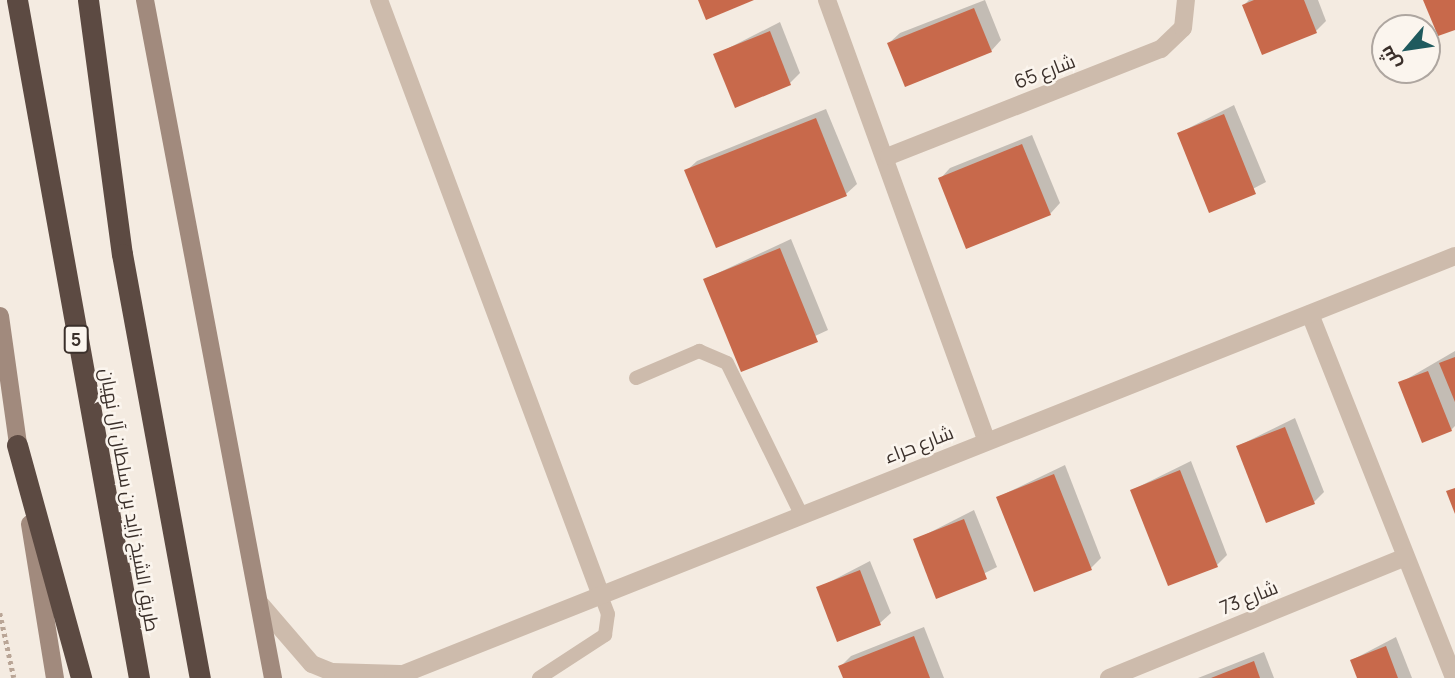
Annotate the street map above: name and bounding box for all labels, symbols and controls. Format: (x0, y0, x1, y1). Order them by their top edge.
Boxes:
north arrow (1371, 14, 1441, 84)
text: ش (1372, 41, 1407, 75)
street label: شارع 65 (1011, 50, 1079, 94)
road number: 5 (62, 324, 90, 354)
street label: طريق الشيخ زايد بن سلطان آل نهيان (95, 366, 163, 634)
street label: شارع حراء (881, 421, 957, 469)
street label: شارع 73 (1217, 576, 1281, 620)

